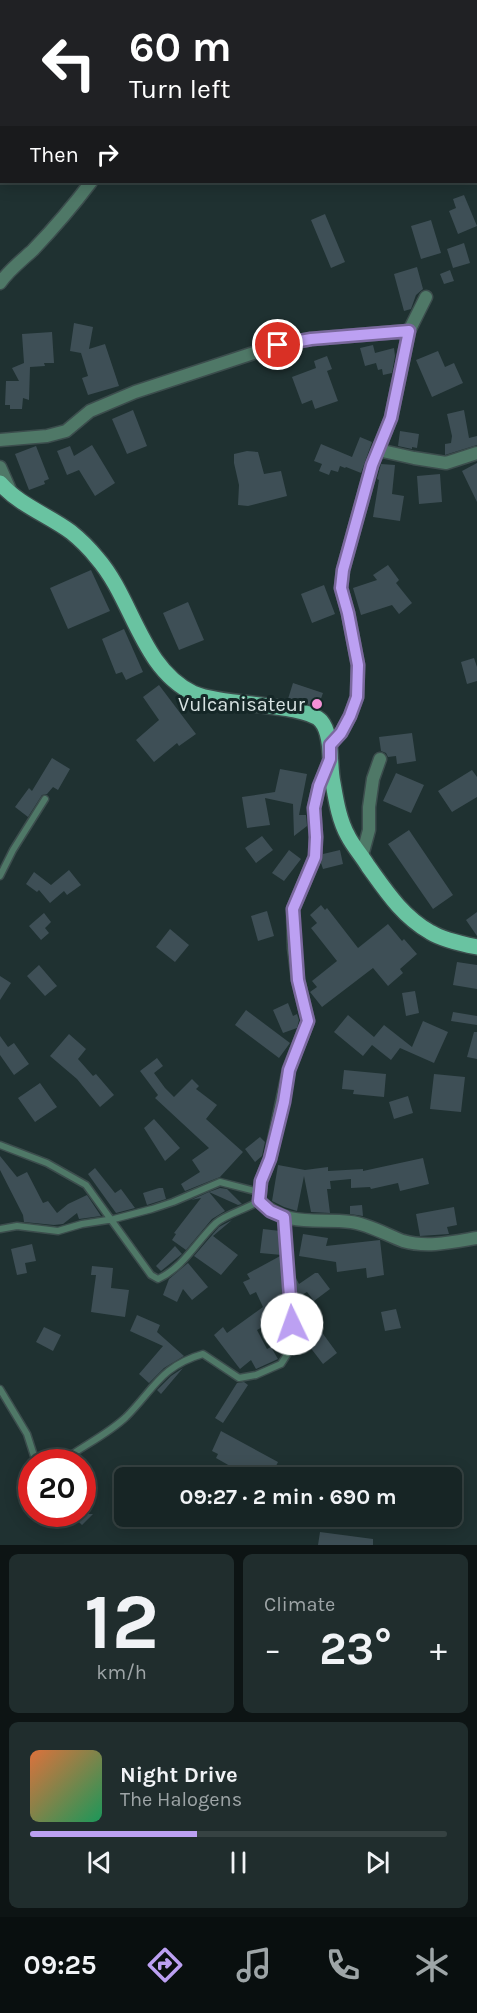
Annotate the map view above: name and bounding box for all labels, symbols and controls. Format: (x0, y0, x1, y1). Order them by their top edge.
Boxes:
text: 60 m (129, 22, 232, 72)
icon: left (30, 24, 108, 102)
text: Turn left (129, 73, 230, 105)
icon: right (91, 138, 124, 171)
text: Then (30, 142, 79, 168)
pin (252, 319, 303, 370)
icon: arrive (261, 328, 294, 361)
place label: Vulcanisateur (178, 693, 306, 716)
marker: Vulcanisateur (310, 697, 324, 711)
position arrow (260, 1292, 324, 1356)
speed limit sign: 20 (18, 1449, 96, 1527)
text: 09:27 · 2 min · 690 m (179, 1484, 397, 1510)
text: 12 (84, 1576, 159, 1668)
text: Climate (264, 1593, 335, 1616)
text: 23° (319, 1623, 392, 1675)
text: − (264, 1630, 281, 1668)
text: + (430, 1630, 447, 1668)
text: km/h (96, 1661, 147, 1684)
text: Night Drive (120, 1762, 238, 1788)
text: The Halogens (120, 1788, 242, 1811)
icon: previous (83, 1846, 116, 1879)
icon: pause (222, 1846, 255, 1879)
icon: next (361, 1846, 394, 1879)
icon: directions (144, 1944, 186, 1986)
icon: music (233, 1944, 275, 1986)
icon: phone (322, 1944, 364, 1986)
icon: climate (411, 1944, 453, 1986)
text: 09:25 (24, 1949, 96, 1981)

